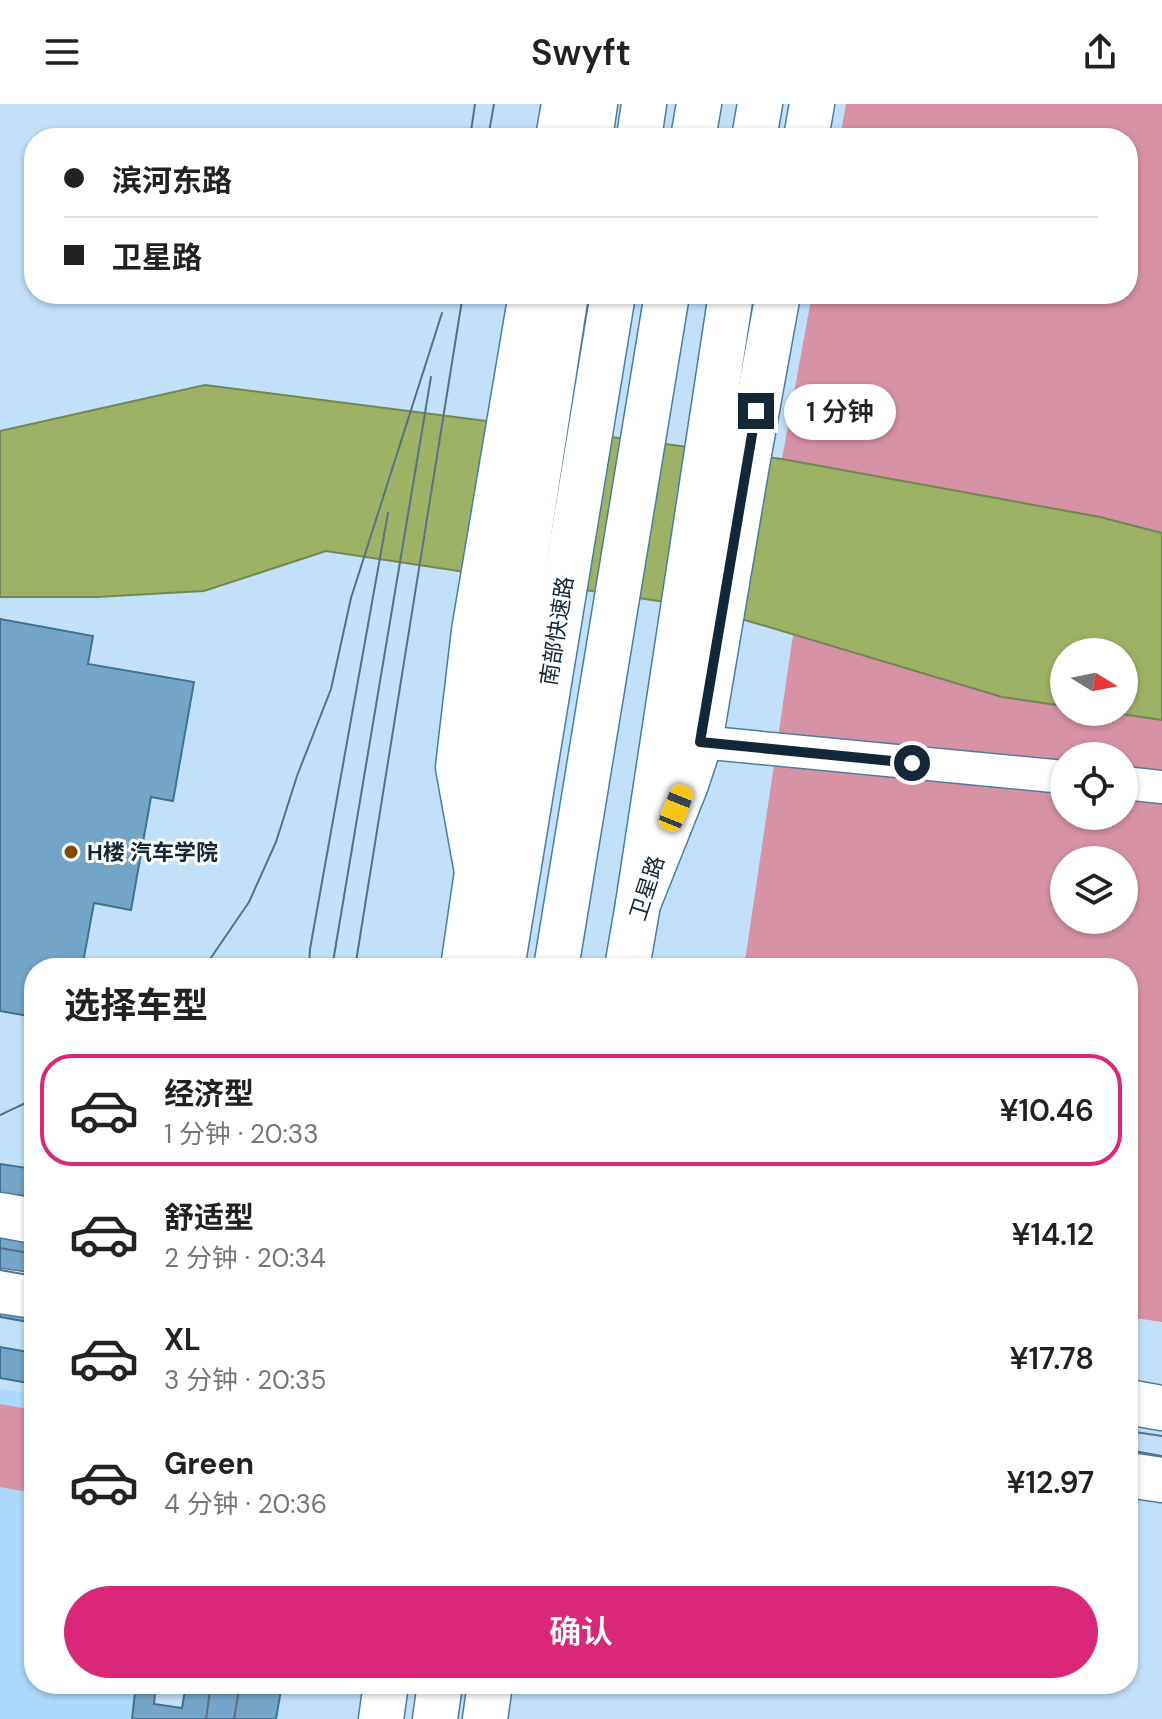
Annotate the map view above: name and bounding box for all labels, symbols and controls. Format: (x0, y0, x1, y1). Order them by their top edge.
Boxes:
text: Swyft (531, 29, 631, 76)
icon: menu (40, 30, 84, 74)
icon: share (1078, 30, 1122, 74)
text: 滨河东路 (112, 161, 232, 200)
text: 卫星路 (112, 238, 202, 277)
callout: 1 分钟 (784, 383, 896, 439)
route end (738, 393, 774, 429)
text: 1 分钟 (806, 395, 874, 429)
street label: 南部快速路 (534, 574, 580, 688)
north arrow (1050, 638, 1138, 726)
map controls (1050, 638, 1138, 934)
button: locate (1050, 742, 1138, 830)
route start (894, 745, 930, 781)
car (656, 781, 696, 835)
place label: H楼 汽车学院 (87, 838, 218, 867)
marker: H楼 汽车学院 (62, 843, 80, 861)
button: layers (1050, 846, 1138, 934)
street label: 卫星路 (623, 852, 671, 924)
text: 选择车型 (64, 982, 208, 1029)
icon: car (68, 1074, 140, 1146)
text: 经济型 (164, 1074, 254, 1113)
text: ¥10.46 (1000, 1091, 1094, 1130)
text: 1 分钟 · 20:33 (164, 1117, 319, 1151)
icon: car (68, 1198, 140, 1270)
text: 舒适型 (164, 1198, 254, 1237)
text: ¥14.12 (1011, 1215, 1094, 1254)
text: 2 分钟 · 20:34 (164, 1241, 326, 1275)
text: XL (164, 1320, 201, 1359)
icon: car (68, 1322, 140, 1394)
text: ¥17.78 (1009, 1339, 1094, 1378)
text: 3 分钟 · 20:35 (164, 1363, 326, 1397)
text: Green (164, 1444, 254, 1483)
icon: car (68, 1446, 140, 1518)
text: ¥12.97 (1006, 1463, 1094, 1502)
text: 4 分钟 · 20:36 (164, 1487, 327, 1521)
button: 确认 (64, 1586, 1098, 1678)

